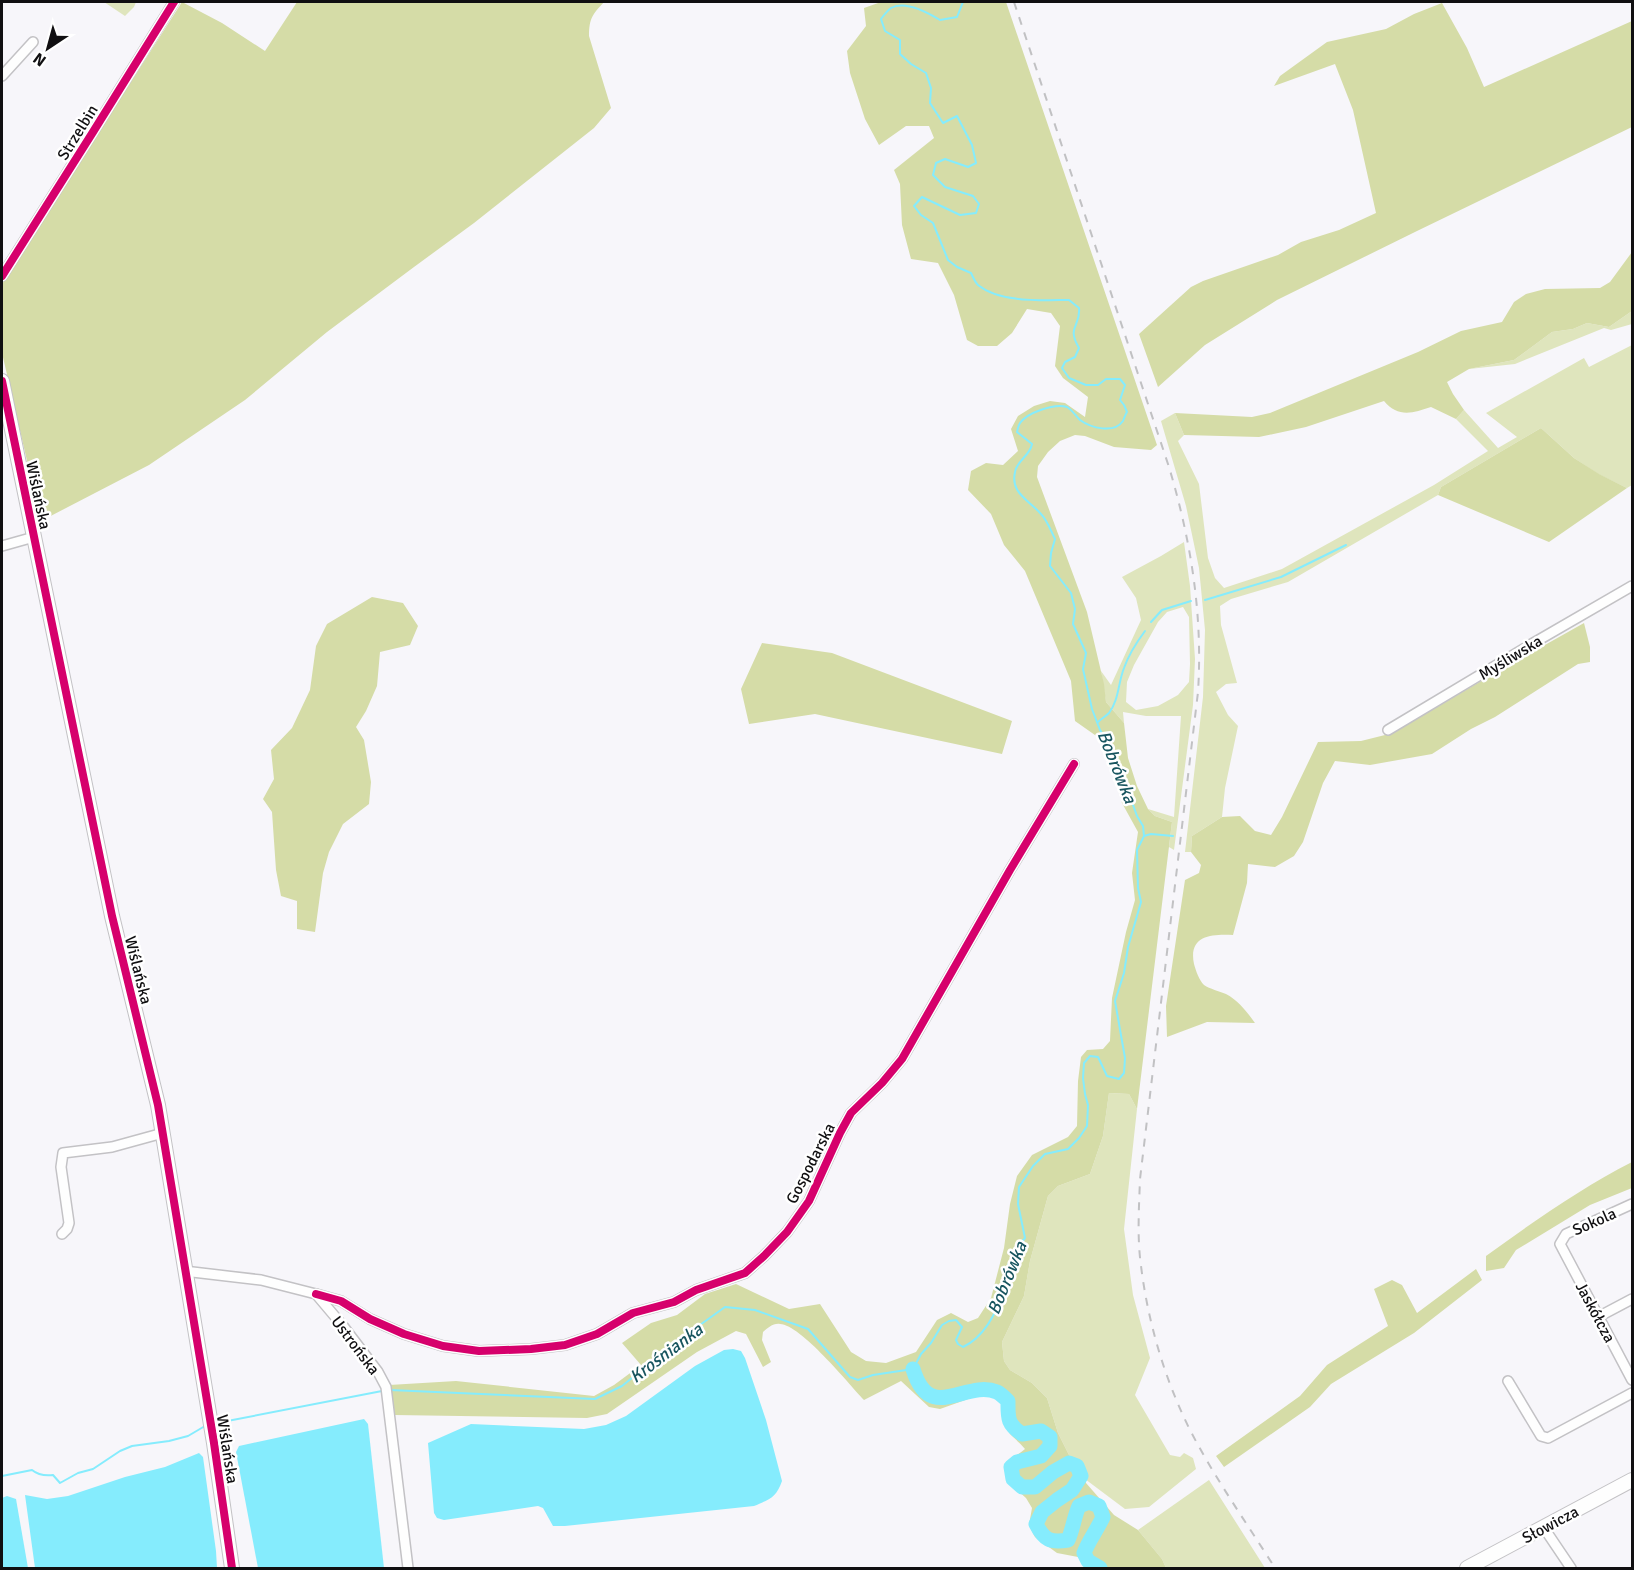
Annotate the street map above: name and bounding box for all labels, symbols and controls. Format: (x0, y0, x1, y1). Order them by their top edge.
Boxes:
north arrow (18, 18, 78, 78)
text: N (29, 48, 50, 71)
street label: Strzelbin (53, 101, 103, 164)
street label: Wiślańska (21, 459, 55, 531)
street label: Myśliwska (1475, 631, 1546, 685)
water label: Bobrówka (1092, 727, 1142, 807)
street label: Wiślańska (120, 934, 156, 1006)
street label: Gospodarska (782, 1120, 840, 1207)
street label: Sokola (1569, 1203, 1620, 1240)
water label: Bobrówka (982, 1238, 1032, 1318)
street label: Jaskółcza (1571, 1279, 1619, 1346)
street label: Ustrońska (327, 1312, 384, 1379)
water label: Krośnianka (625, 1318, 708, 1388)
street label: Wiślańska (212, 1413, 242, 1485)
street label: Słowicza (1519, 1502, 1582, 1548)

